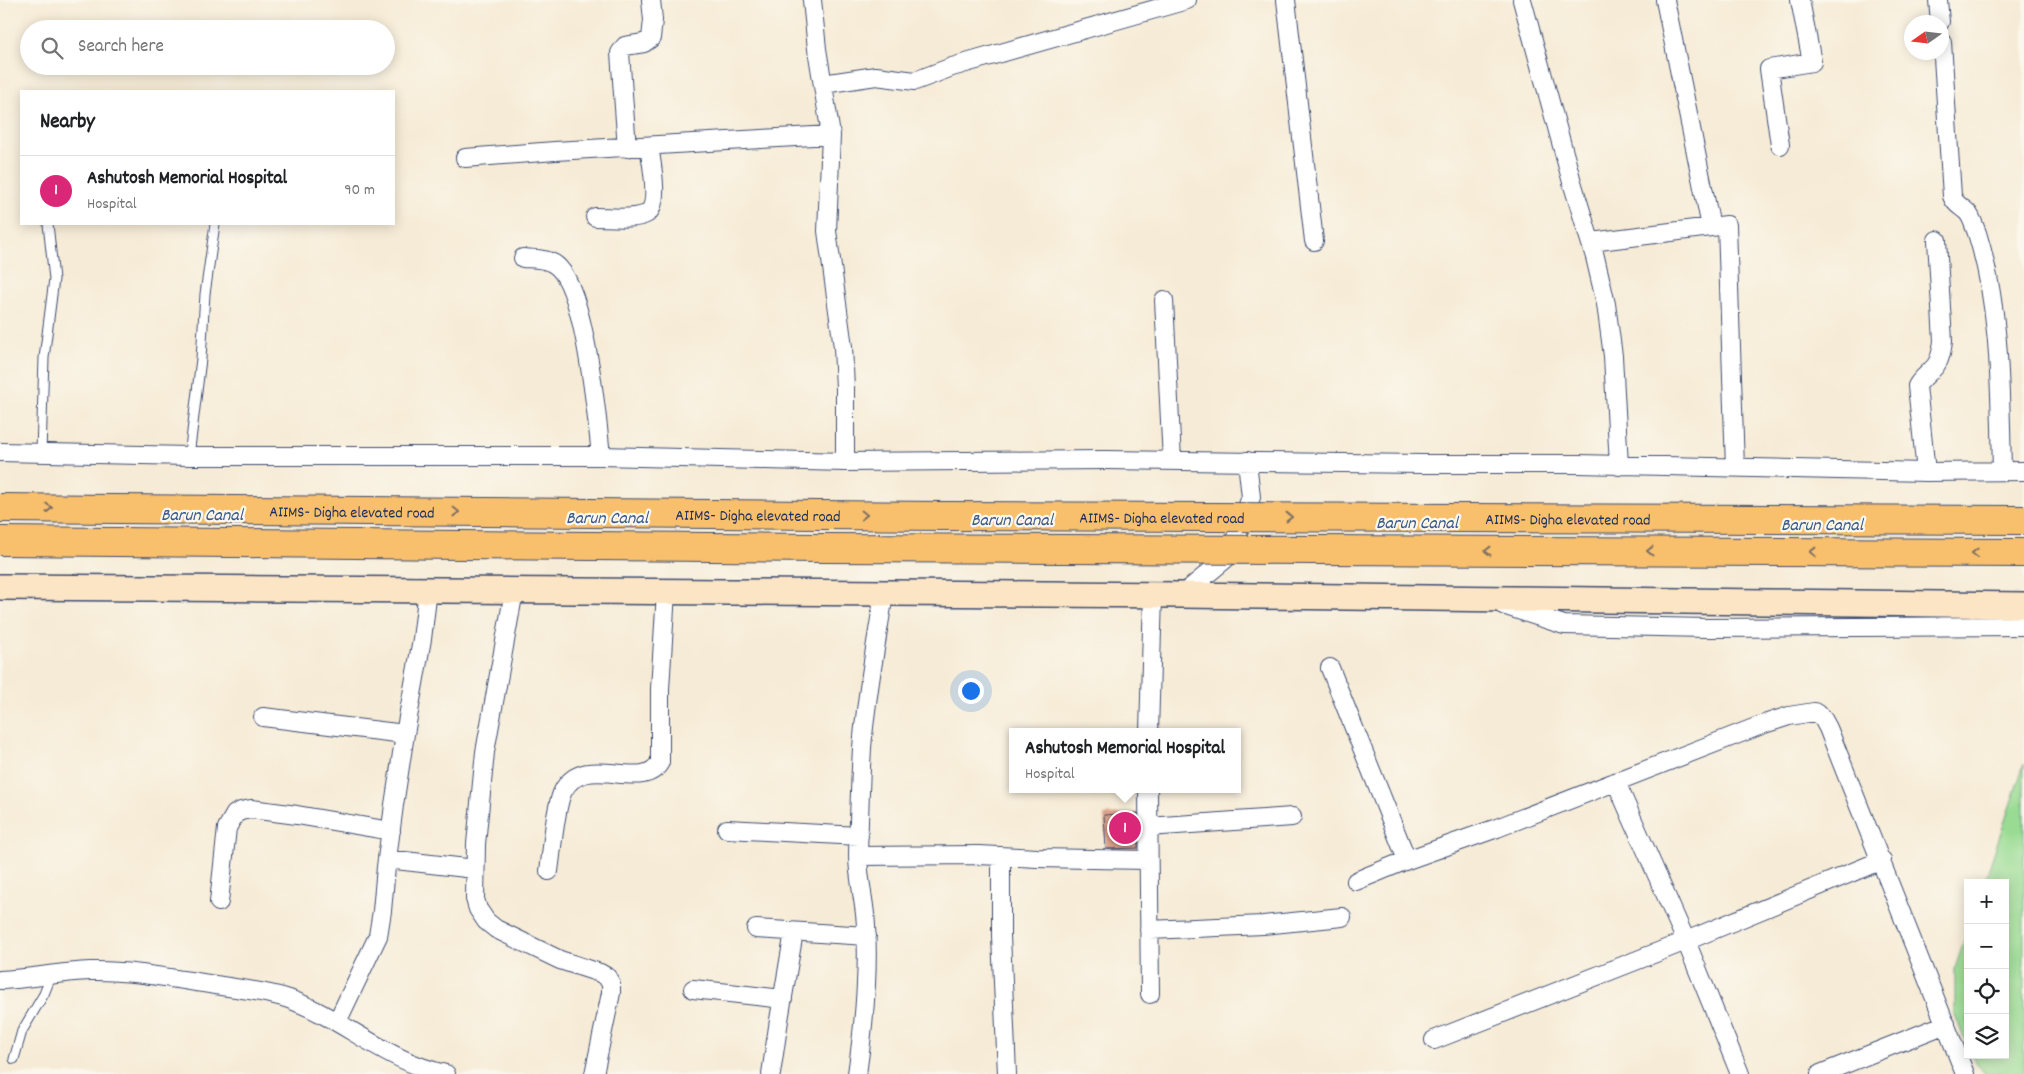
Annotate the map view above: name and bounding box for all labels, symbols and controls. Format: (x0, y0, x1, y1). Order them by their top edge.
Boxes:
north arrow (1904, 15, 1949, 60)
search box (20, 20, 395, 75)
icon: search (38, 34, 66, 62)
text: Search here (78, 34, 164, 61)
text: Nearby (40, 108, 95, 138)
text: Ashutosh Memorial Hospital (87, 166, 287, 193)
text: 1 (54, 179, 58, 202)
text: 90 m (344, 179, 375, 202)
text: Hospital (87, 193, 137, 216)
street label: AIIMS- Digha elevated road (269, 501, 435, 526)
one-way arrow (45, 503, 53, 513)
water label: Barun Canal (161, 504, 245, 529)
street label: AIIMS- Digha elevated road (675, 505, 841, 529)
one-way arrow (452, 507, 460, 517)
water label: Barun Canal (566, 507, 650, 532)
street label: AIIMS- Digha elevated road (1079, 508, 1245, 531)
water label: Barun Canal (971, 509, 1055, 534)
street label: AIIMS- Digha elevated road (1485, 509, 1651, 533)
one-way arrow (860, 510, 868, 520)
one-way arrow (1285, 512, 1293, 523)
water label: Barun Canal (1376, 512, 1460, 537)
water label: Barun Canal (1781, 514, 1865, 539)
one-way arrow (1484, 546, 1492, 556)
one-way arrow (1646, 546, 1654, 556)
one-way arrow (1809, 547, 1816, 557)
one-way arrow (1971, 548, 1979, 558)
your location (958, 678, 984, 704)
popup (1009, 728, 1241, 793)
text: Ashutosh Memorial Hospital (1025, 736, 1225, 763)
text: Hospital (1025, 763, 1075, 786)
pin: 1 (1109, 809, 1141, 847)
map controls (1964, 879, 2009, 1059)
button: + (1964, 879, 2009, 924)
button: − (1964, 924, 2009, 969)
button: locate (1964, 969, 2009, 1014)
button: layers (1964, 1014, 2009, 1059)

